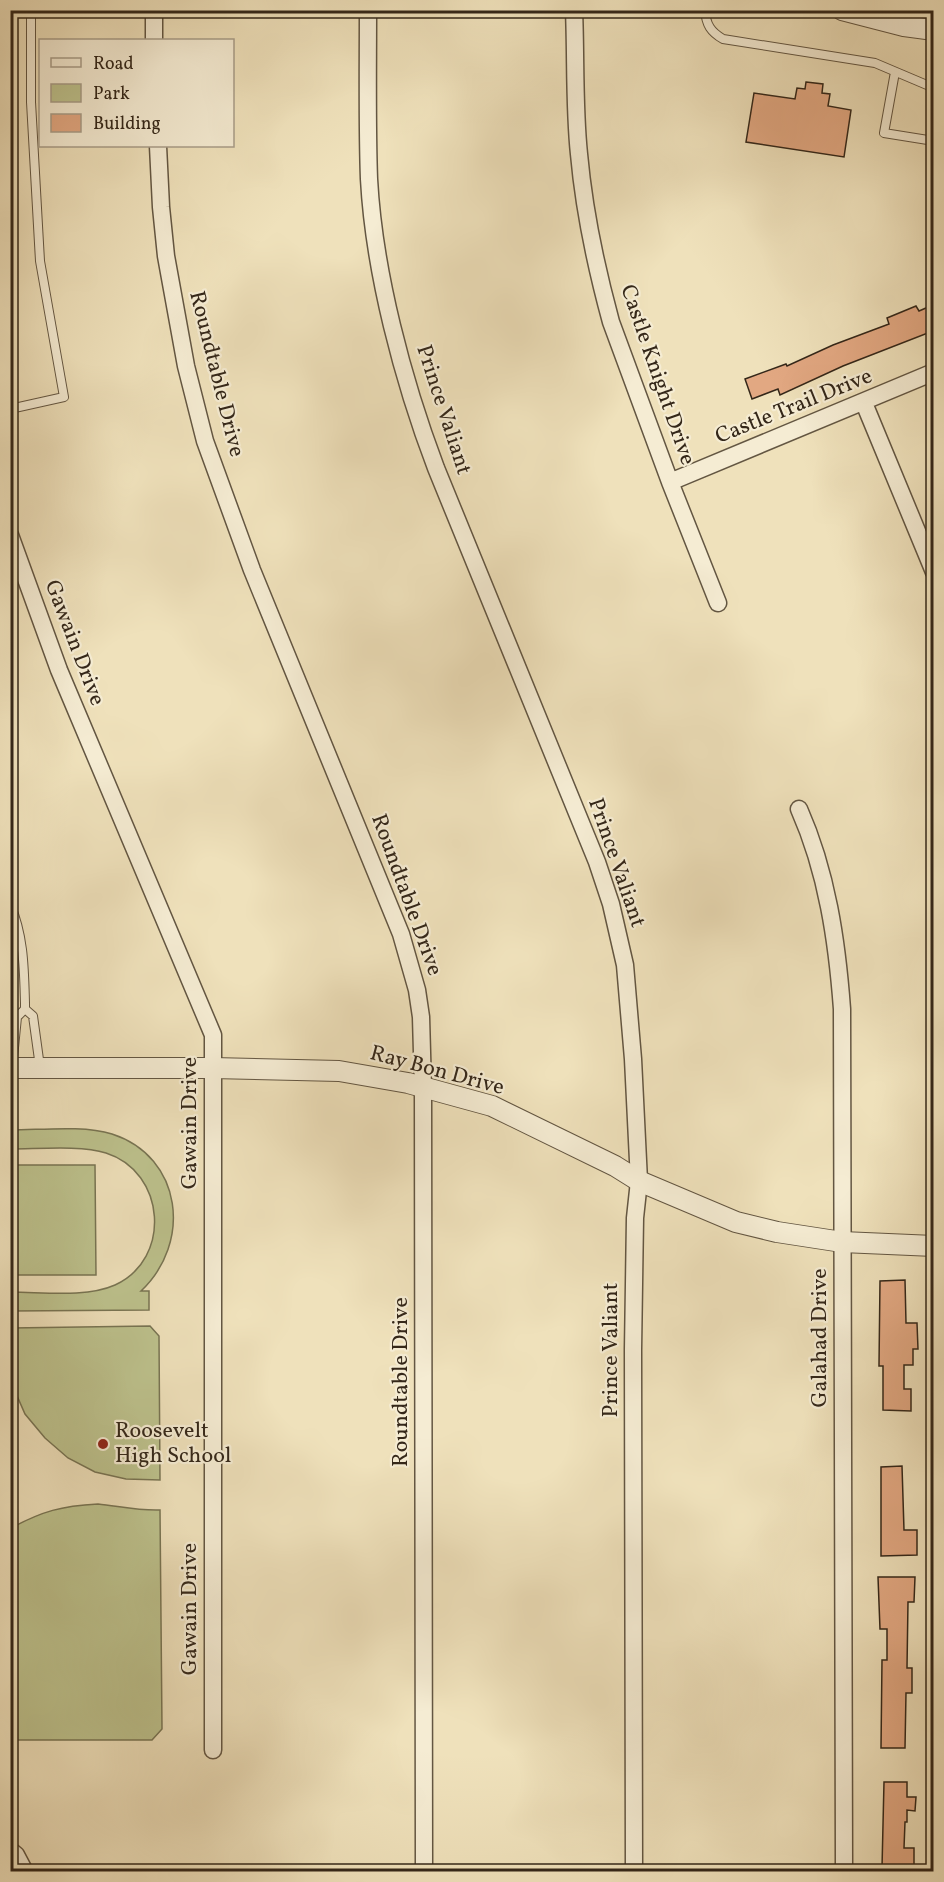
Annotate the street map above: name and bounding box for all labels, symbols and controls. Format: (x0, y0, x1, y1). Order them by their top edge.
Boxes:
legend (39, 39, 234, 147)
text: Road (93, 52, 134, 77)
text: Park (93, 82, 130, 107)
text: Building (93, 112, 161, 137)
street label: Castle Knight Drive (612, 281, 702, 469)
street label: Roundtable Drive (180, 288, 252, 460)
street label: Prince Valiant (407, 341, 479, 479)
street label: Castle Trail Drive (711, 361, 877, 453)
street label: Gawain Drive (36, 576, 112, 710)
street label: Prince Valiant (579, 794, 653, 932)
street label: Roundtable Drive (362, 810, 450, 980)
street label: Ray Bon Drive (367, 1038, 507, 1104)
street label: Gawain Drive (175, 1057, 206, 1189)
street label: Galahad Drive (805, 1268, 836, 1408)
street label: Prince Valiant (596, 1282, 627, 1417)
street label: Roundtable Drive (386, 1297, 417, 1467)
place label: Roosevelt High School (115, 1416, 231, 1472)
marker: Roosevelt High School (96, 1437, 110, 1451)
street label: Gawain Drive (175, 1543, 206, 1675)

